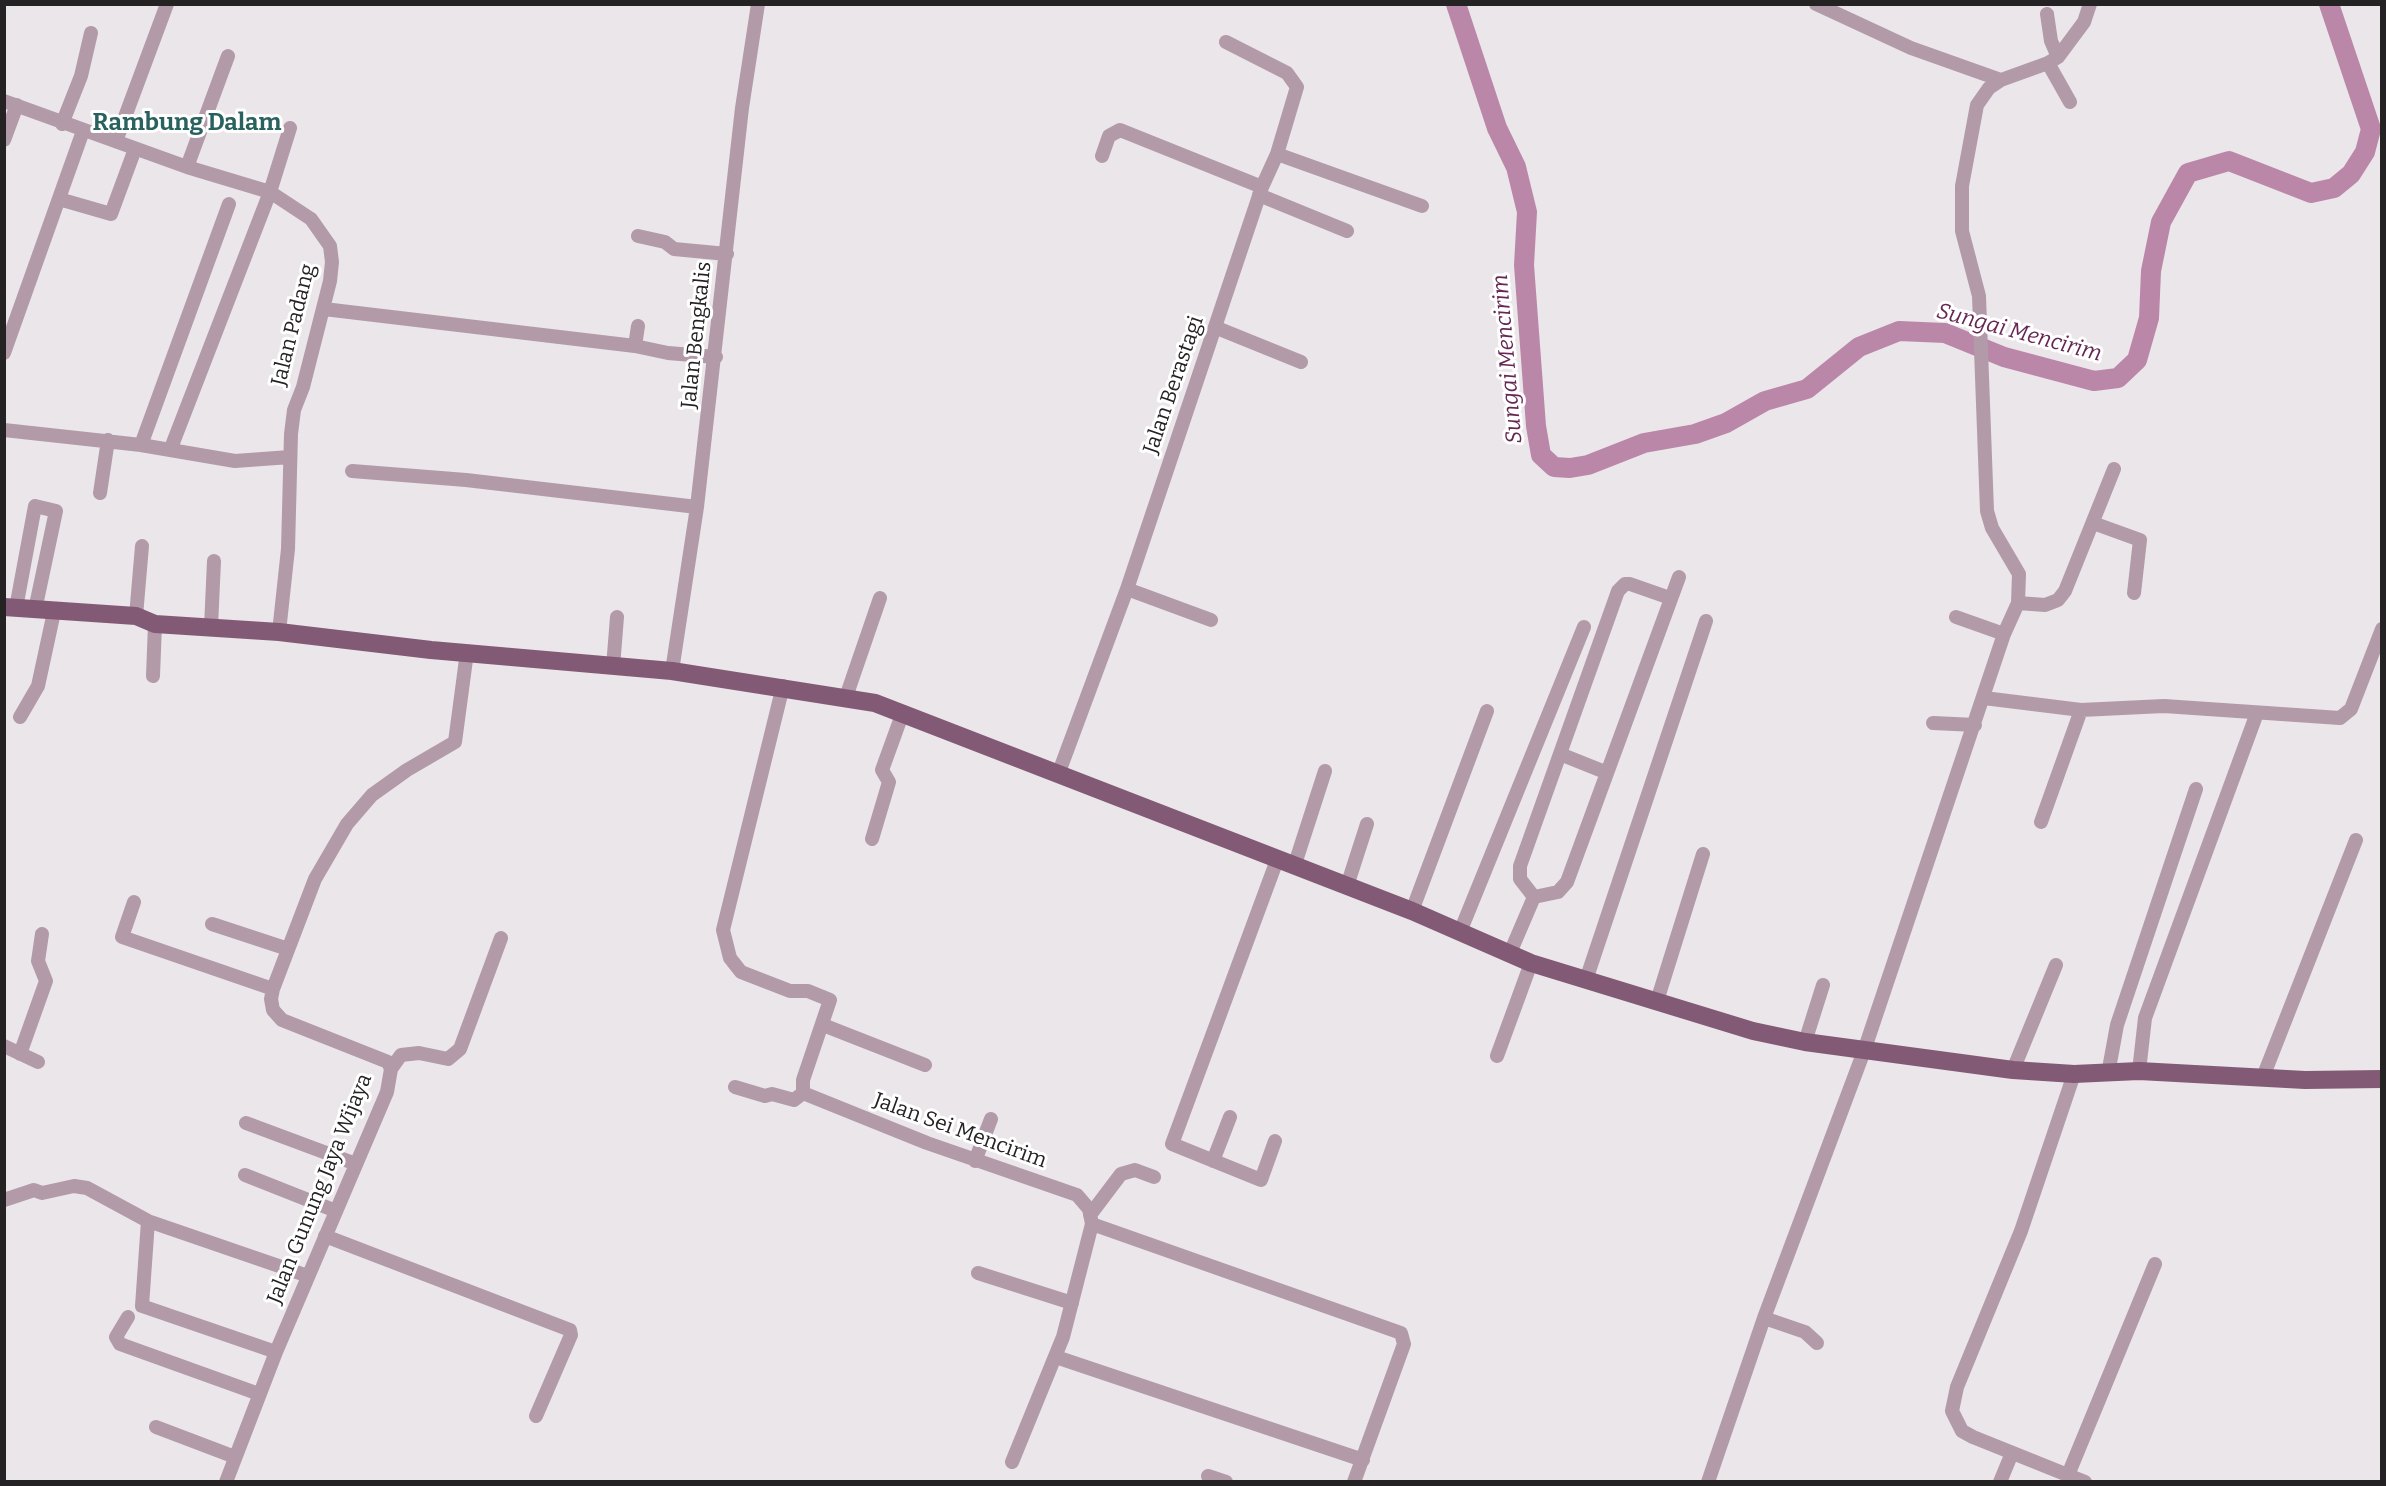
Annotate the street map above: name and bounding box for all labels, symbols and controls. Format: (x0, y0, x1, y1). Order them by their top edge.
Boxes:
district label: Rambung Dalam (93, 109, 281, 137)
street label: Jalan Bengkalis (677, 260, 717, 410)
street label: Jalan Padang (267, 261, 321, 389)
water label: Sungai Mencirim (1487, 273, 1529, 445)
water label: Sungai Mencirim (1934, 298, 2104, 368)
street label: Jalan Berastagi (1139, 313, 1209, 457)
street label: Jalan Gunung Jaya Wijaya (262, 1070, 378, 1308)
street label: Jalan Sei Mencirim (870, 1088, 1050, 1174)

